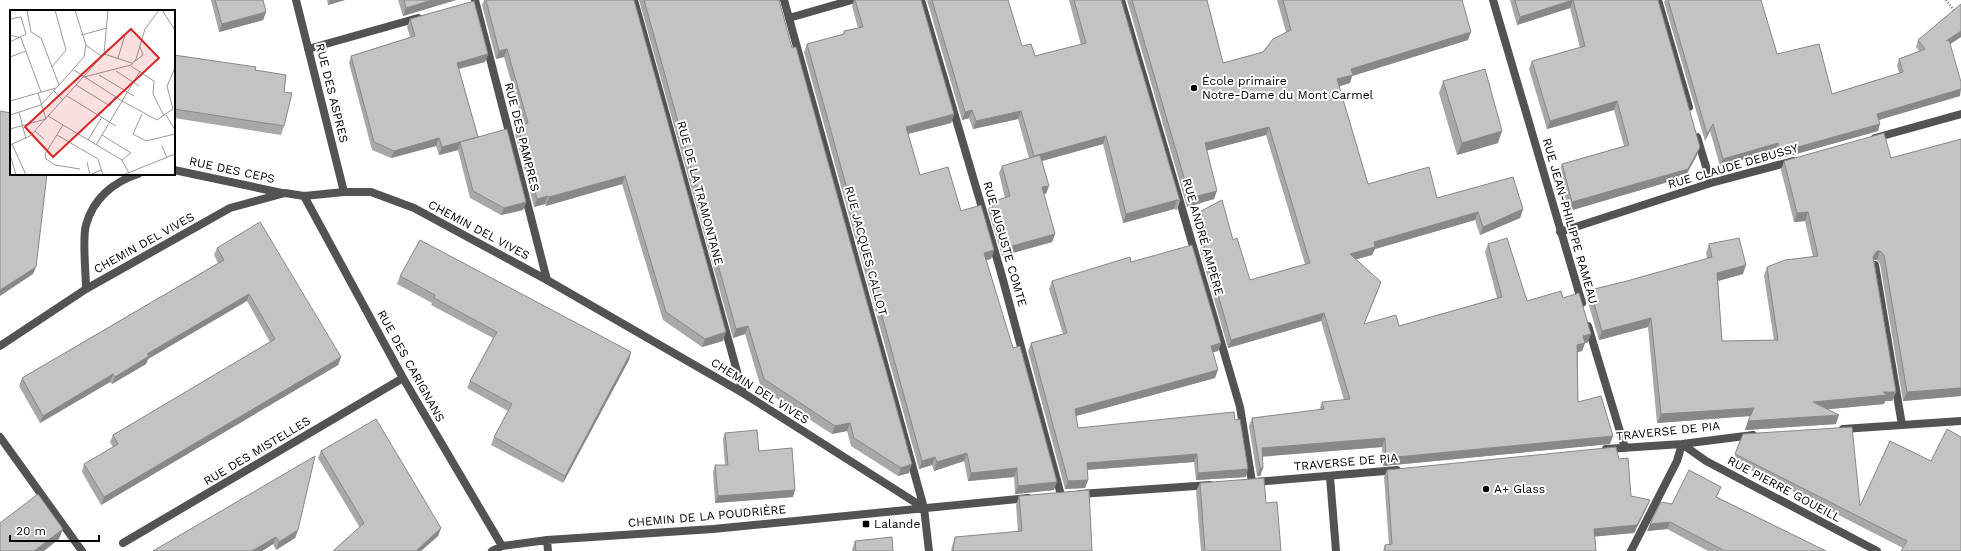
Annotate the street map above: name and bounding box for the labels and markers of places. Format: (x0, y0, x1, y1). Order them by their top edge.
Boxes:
place label: École primaire Notre-Dame du Mont Carmel (1202, 74, 1374, 102)
marker: École primaire Notre-Dame du Mont Carmel (1189, 83, 1199, 93)
place label: A+ Glass (1494, 482, 1545, 496)
marker: A+ Glass (1481, 484, 1491, 494)
place label: Lalande (874, 517, 920, 531)
marker: Lalande (861, 519, 871, 529)

